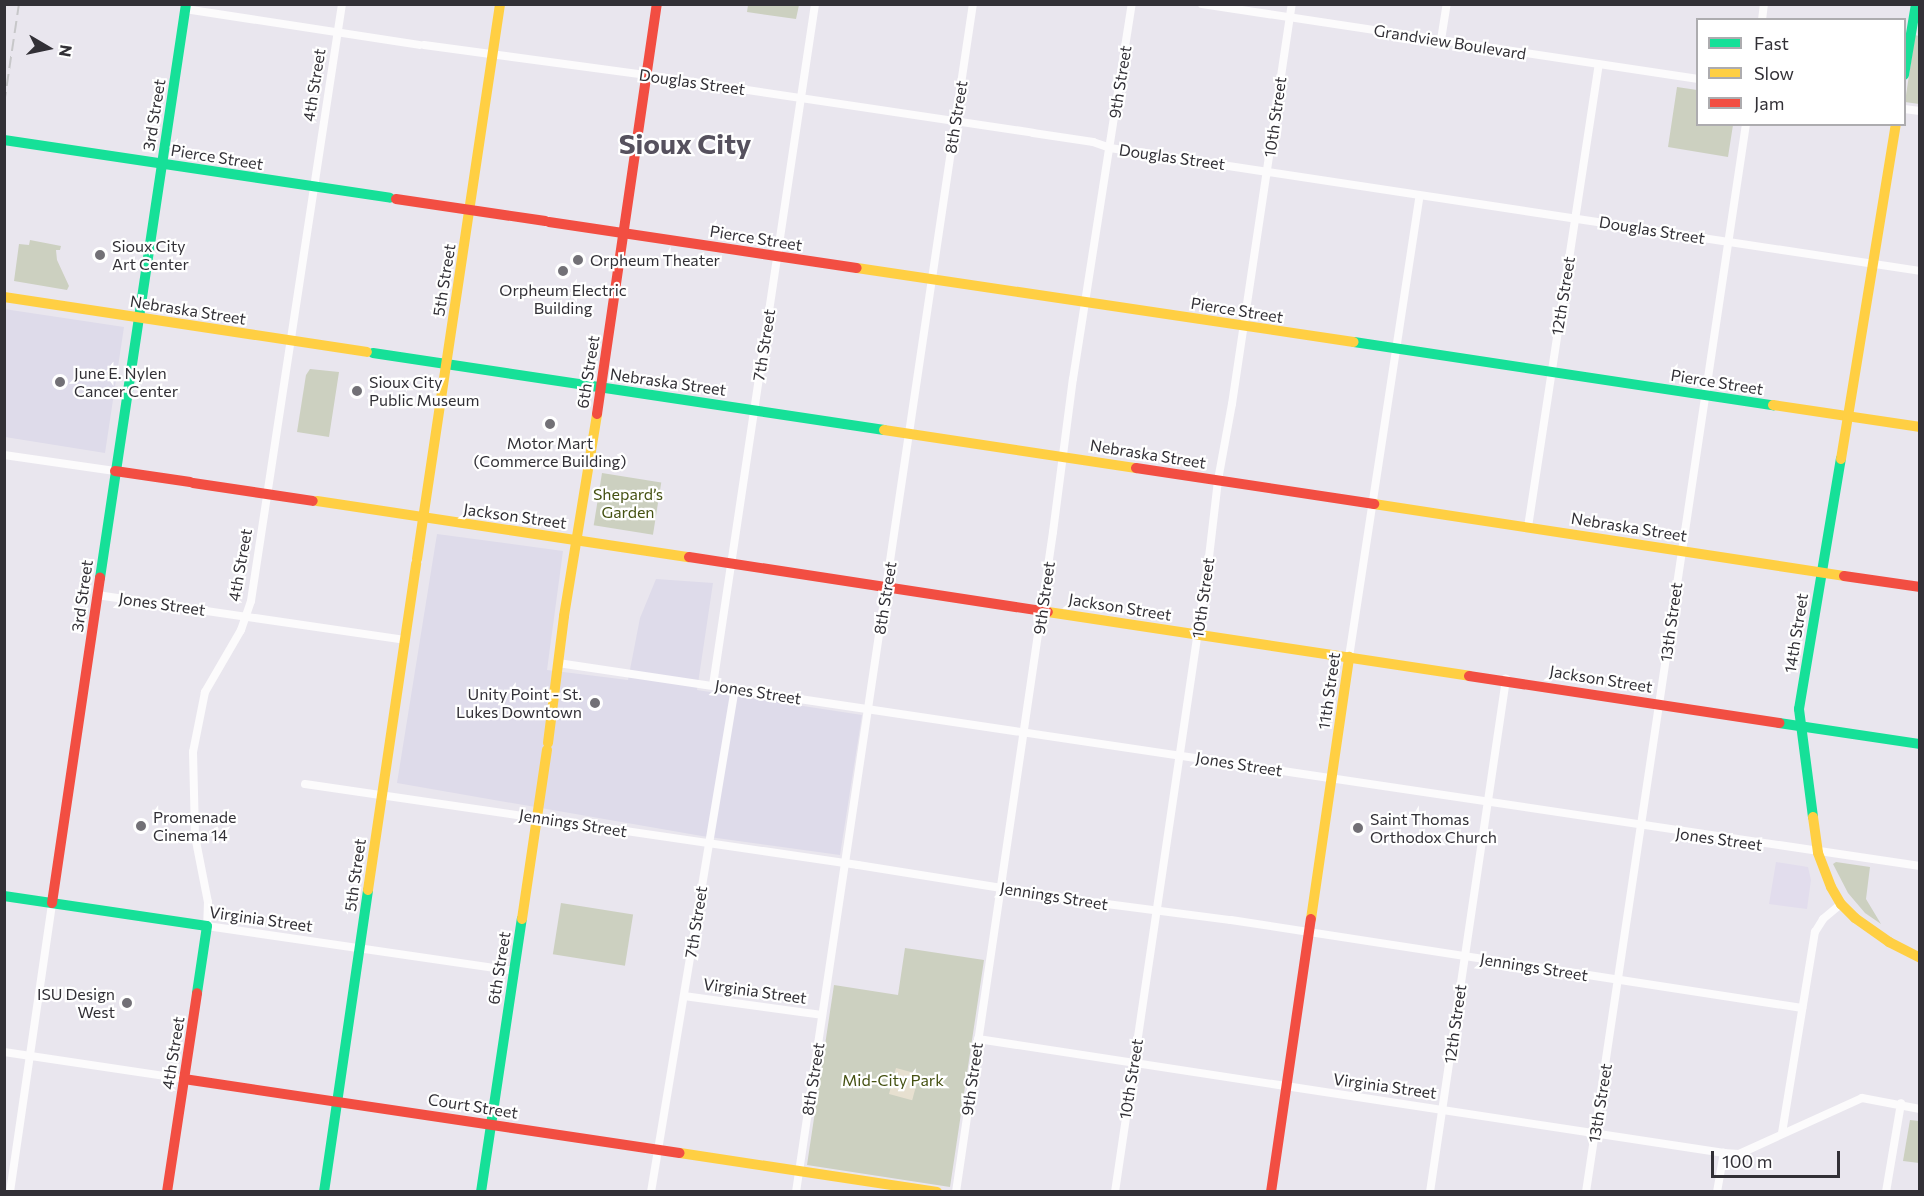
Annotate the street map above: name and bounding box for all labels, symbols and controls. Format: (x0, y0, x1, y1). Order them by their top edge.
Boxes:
north arrow (18, 18, 78, 78)
legend (1696, 18, 1906, 126)
street label: Grandview Boulevard (1372, 20, 1528, 64)
text: Fast (1754, 32, 1789, 54)
text: N (56, 43, 77, 58)
street label: 9th Street (1105, 44, 1135, 120)
street label: 4th Street (299, 47, 329, 123)
text: Slow (1754, 62, 1794, 84)
street label: Douglas Street (638, 65, 746, 99)
street label: 10th Street (1260, 75, 1290, 159)
street label: 3rd Street (139, 78, 169, 152)
street label: 8th Street (941, 79, 971, 155)
text: Jam (1754, 92, 1784, 114)
district label: Sioux City (619, 126, 751, 160)
street label: Pierce Street (169, 140, 265, 174)
street label: Douglas Street (1118, 140, 1226, 174)
street label: Douglas Street (1598, 212, 1706, 248)
street label: Pierce Street (708, 221, 804, 255)
place label: Sioux City Art Center (112, 236, 189, 274)
street label: 5th Street (429, 242, 459, 318)
marker: Sioux City Art Center (93, 248, 107, 262)
place label: Orpheum Theater (590, 250, 720, 270)
marker: Orpheum Theater (571, 253, 585, 267)
street label: 12th Street (1547, 255, 1579, 337)
marker: Orpheum Electric Building (556, 264, 570, 278)
place label: Orpheum Electric Building (499, 280, 627, 318)
street label: Nebraska Street (129, 291, 247, 329)
street label: Pierce Street (1189, 293, 1285, 327)
street label: 7th Street (749, 308, 779, 382)
street label: 6th Street (573, 334, 603, 410)
place label: June E. Nylen Cancer Center (74, 363, 178, 401)
street label: Nebraska Street (609, 364, 727, 400)
street label: Pierce Street (1669, 365, 1765, 399)
place label: Sioux City Public Museum (369, 372, 479, 410)
marker: June E. Nylen Cancer Center (51, 373, 69, 391)
marker: Sioux City Public Museum (350, 384, 364, 398)
marker: Motor Mart (Commerce Building) (543, 417, 557, 431)
place label: Motor Mart (Commerce Building) (474, 433, 626, 471)
street label: Nebraska Street (1089, 435, 1207, 473)
park label: Shepard’s Garden (593, 484, 663, 522)
street label: Jackson Street (462, 499, 568, 533)
street label: Nebraska Street (1570, 508, 1688, 546)
street label: 4th Street (224, 527, 256, 603)
street label: 10th Street (1188, 556, 1218, 640)
street label: 3rd Street (67, 559, 97, 633)
street label: 8th Street (870, 560, 900, 636)
street label: 9th Street (1029, 560, 1059, 636)
street label: 13th Street (1656, 581, 1686, 663)
street label: Jones Street (117, 588, 207, 620)
street label: Jackson Street (1067, 589, 1173, 625)
street label: 14th Street (1780, 592, 1812, 674)
street label: 11th Street (1314, 651, 1344, 731)
street label: Jackson Street (1548, 661, 1654, 697)
street label: Jones Street (713, 676, 803, 708)
place label: Unity Point - St. Lukes Downtown (456, 684, 582, 722)
marker: Unity Point - St. Lukes Downtown (586, 694, 604, 712)
street label: Jones Street (1194, 748, 1284, 780)
street label: Jennings Street (518, 805, 628, 841)
place label: Promenade Cinema 14 (153, 807, 236, 845)
place label: Saint Thomas Orthodox Church (1370, 809, 1497, 847)
marker: Promenade Cinema 14 (134, 819, 148, 833)
marker: Saint Thomas Orthodox Church (1351, 821, 1365, 835)
street label: Jones Street (1674, 823, 1764, 855)
street label: 5th Street (340, 837, 370, 913)
street label: Jennings Street (999, 878, 1109, 914)
street label: 7th Street (681, 885, 711, 959)
street label: Virginia Street (208, 902, 314, 936)
street label: 6th Street (484, 930, 514, 1006)
street label: Jennings Street (1479, 949, 1589, 985)
street label: Virginia Street (702, 974, 808, 1008)
street label: 12th Street (1440, 983, 1470, 1065)
place label: ISU Design West (37, 984, 115, 1022)
marker: ISU Design West (120, 996, 134, 1010)
street label: 4th Street (158, 1015, 188, 1091)
street label: 10th Street (1115, 1037, 1147, 1121)
street label: 8th Street (798, 1041, 828, 1117)
street label: 9th Street (957, 1041, 987, 1117)
street label: 13th Street (1584, 1062, 1616, 1144)
street label: Virginia Street (1332, 1069, 1438, 1103)
park label: Mid-City Park (842, 1070, 944, 1090)
street label: Court Street (427, 1089, 519, 1123)
scale bar (1714, 1139, 1843, 1177)
text: 100 m (1722, 1150, 1772, 1172)

